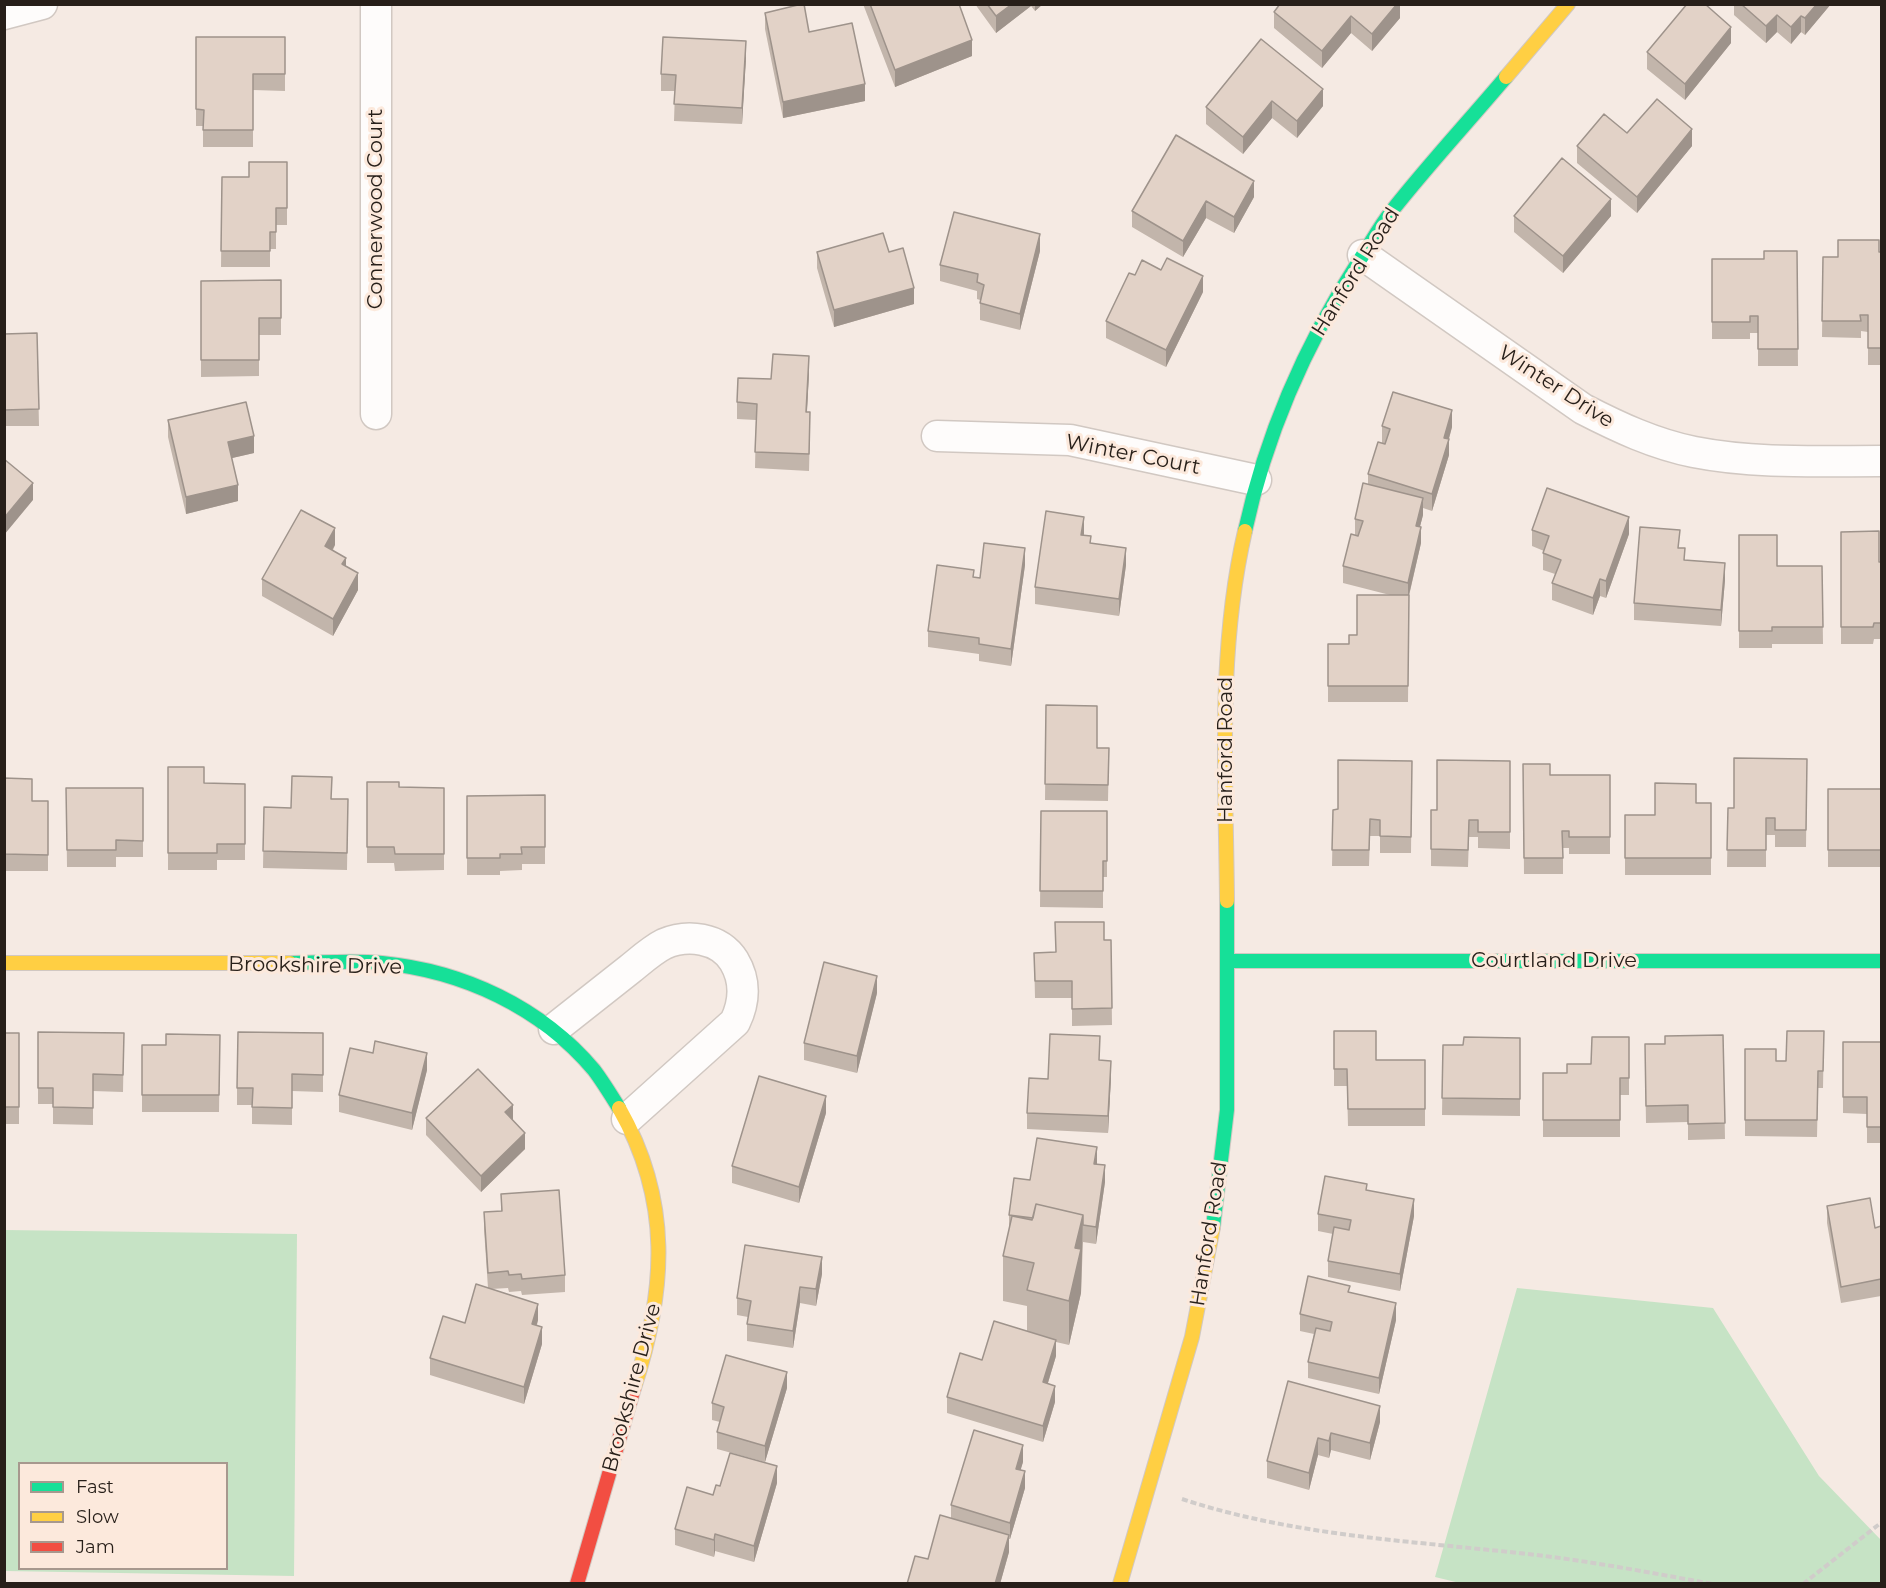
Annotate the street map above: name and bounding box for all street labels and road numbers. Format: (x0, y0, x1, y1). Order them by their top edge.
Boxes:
street label: Connerwood Court (363, 109, 389, 309)
street label: Hanford Road (1306, 203, 1406, 341)
street label: Winter Drive (1494, 340, 1618, 434)
street label: Winter Court (1064, 430, 1202, 480)
street label: Hanford Road (1213, 677, 1239, 823)
street label: Courtland Drive (1471, 948, 1637, 974)
street label: Brookshire Drive (228, 952, 402, 980)
street label: Hanford Road (1185, 1160, 1233, 1308)
street label: Brookshire Drive (597, 1301, 667, 1475)

